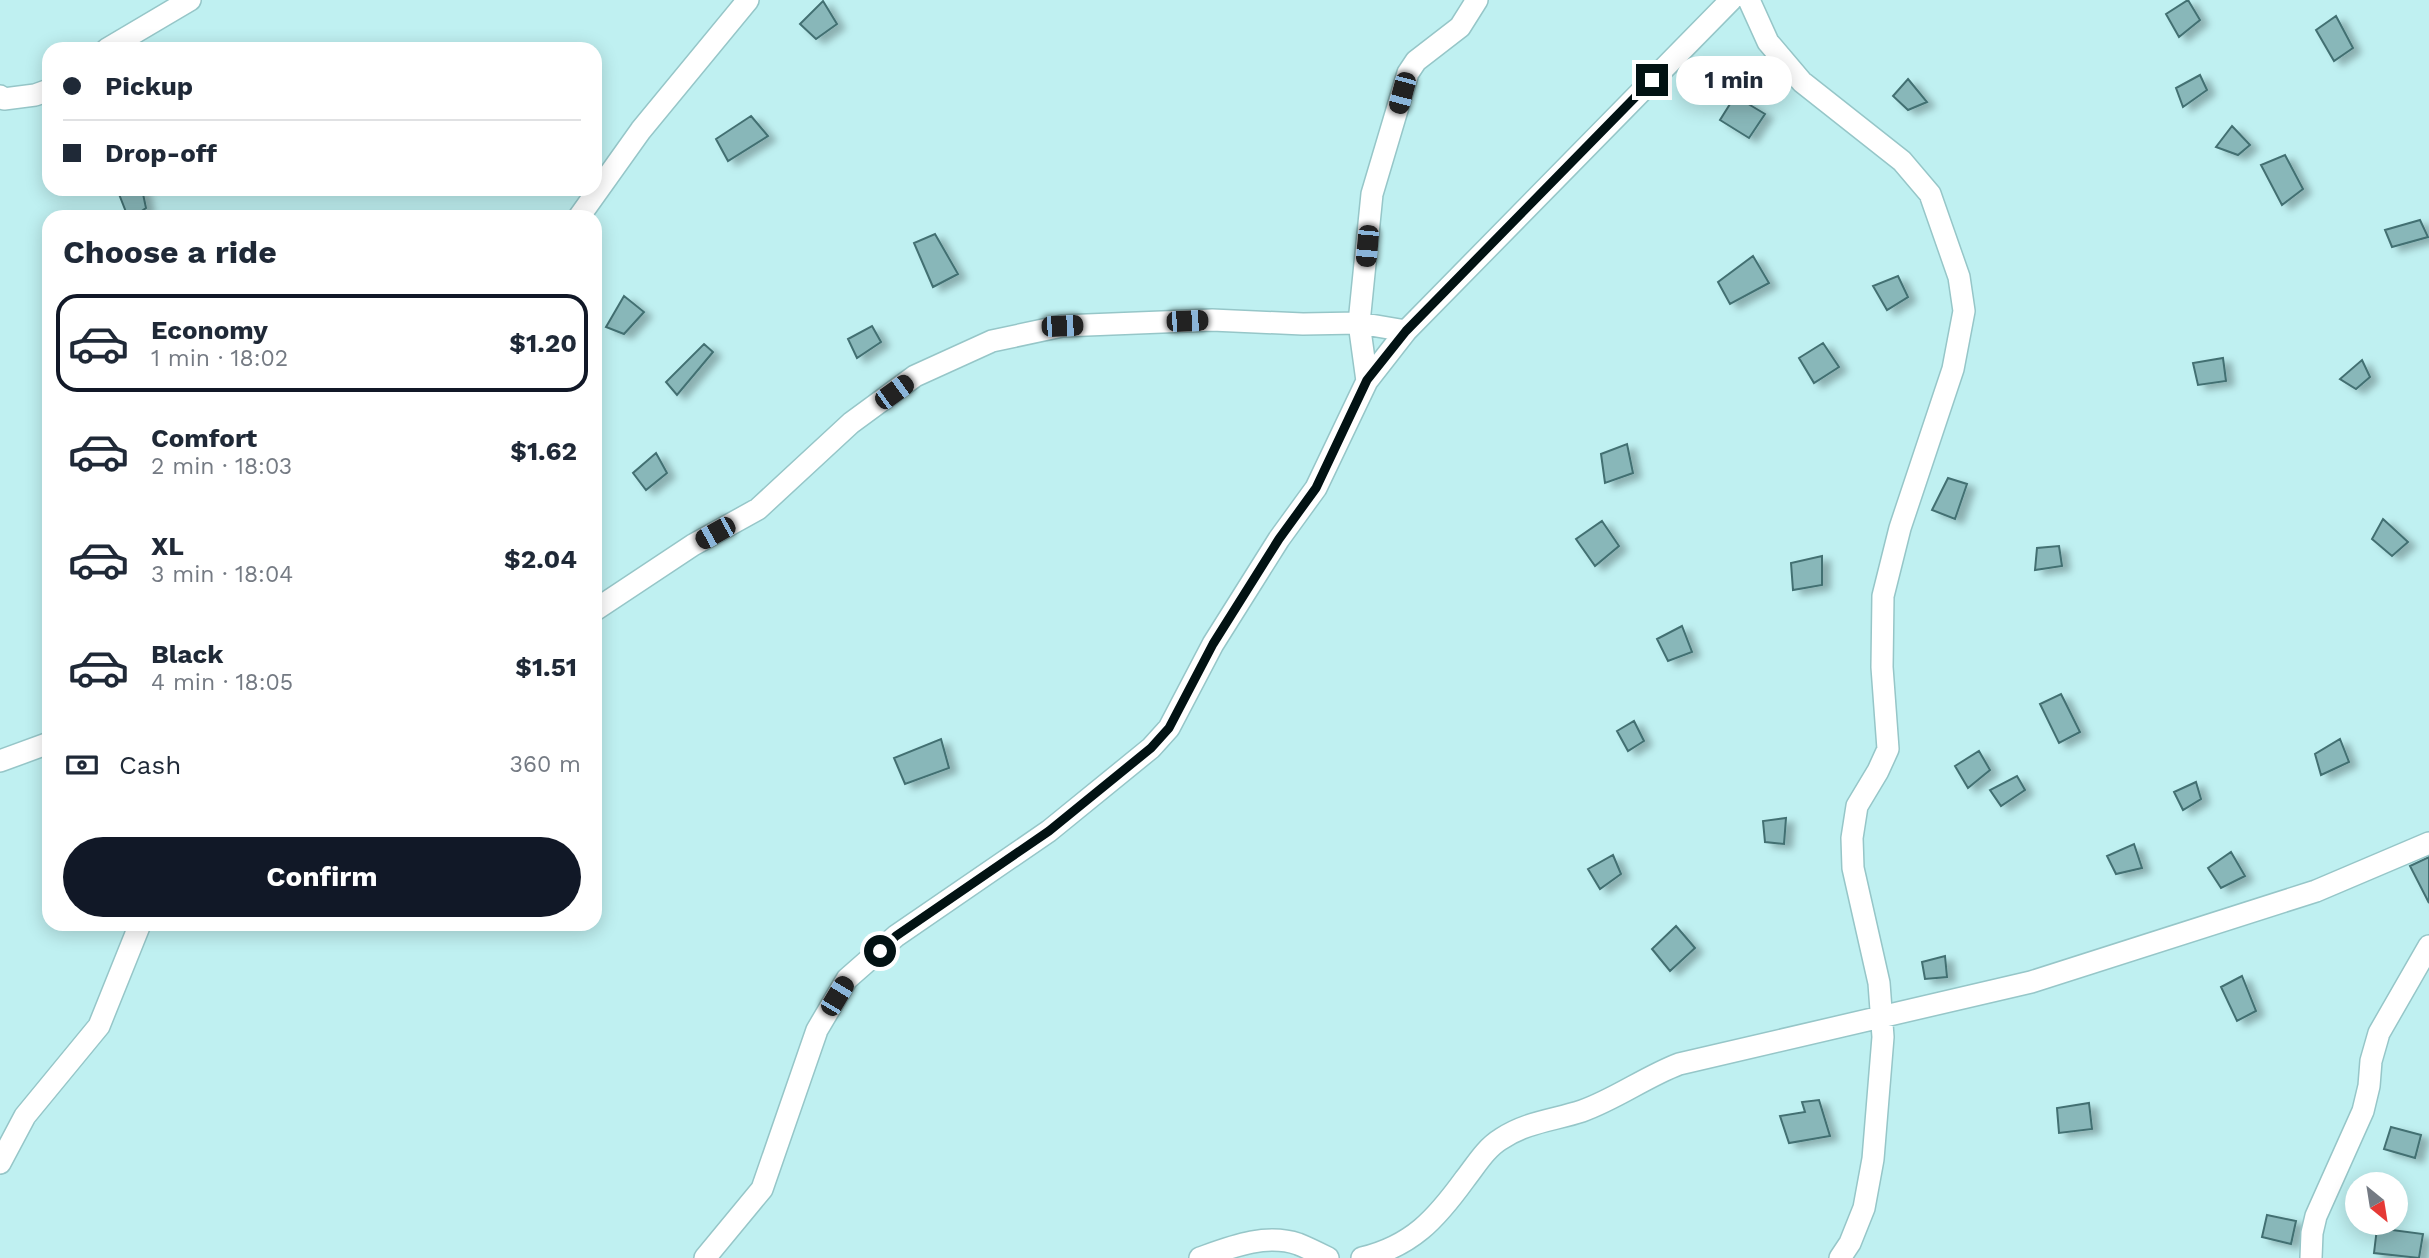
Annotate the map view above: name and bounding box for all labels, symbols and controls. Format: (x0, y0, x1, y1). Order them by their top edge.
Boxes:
callout: 1 min (1676, 56, 1792, 104)
route end (1636, 64, 1668, 96)
text: 1 min (1704, 67, 1764, 94)
car (1387, 70, 1418, 116)
text: Pickup (105, 71, 193, 101)
text: Drop-off (105, 138, 217, 168)
car (1355, 224, 1380, 268)
text: Choose a ride (63, 233, 277, 271)
car (1166, 310, 1209, 332)
icon: car (67, 312, 130, 375)
text: Economy (151, 315, 268, 345)
car (1041, 315, 1084, 337)
text: $1.20 (509, 328, 577, 358)
text: 1 min · 18:02 (151, 345, 288, 372)
car (871, 371, 918, 413)
icon: car (67, 420, 130, 483)
text: Comfort (151, 423, 257, 453)
text: $1.62 (510, 436, 577, 466)
text: 2 min · 18:03 (151, 453, 292, 480)
car (692, 514, 739, 552)
icon: car (67, 528, 130, 591)
text: XL (151, 531, 184, 561)
text: $2.04 (504, 544, 577, 574)
text: 3 min · 18:04 (151, 561, 293, 588)
icon: car (67, 636, 130, 699)
text: Black (151, 639, 223, 669)
text: $1.51 (515, 652, 577, 682)
text: 4 min · 18:05 (151, 669, 293, 696)
icon: cash (63, 746, 101, 784)
text: Cash (119, 750, 181, 780)
text: 360 m (510, 751, 581, 778)
button: Confirm (63, 837, 581, 917)
route start (864, 935, 896, 967)
car (818, 973, 857, 1019)
north arrow (2345, 1172, 2408, 1236)
map controls (2345, 1172, 2408, 1235)

